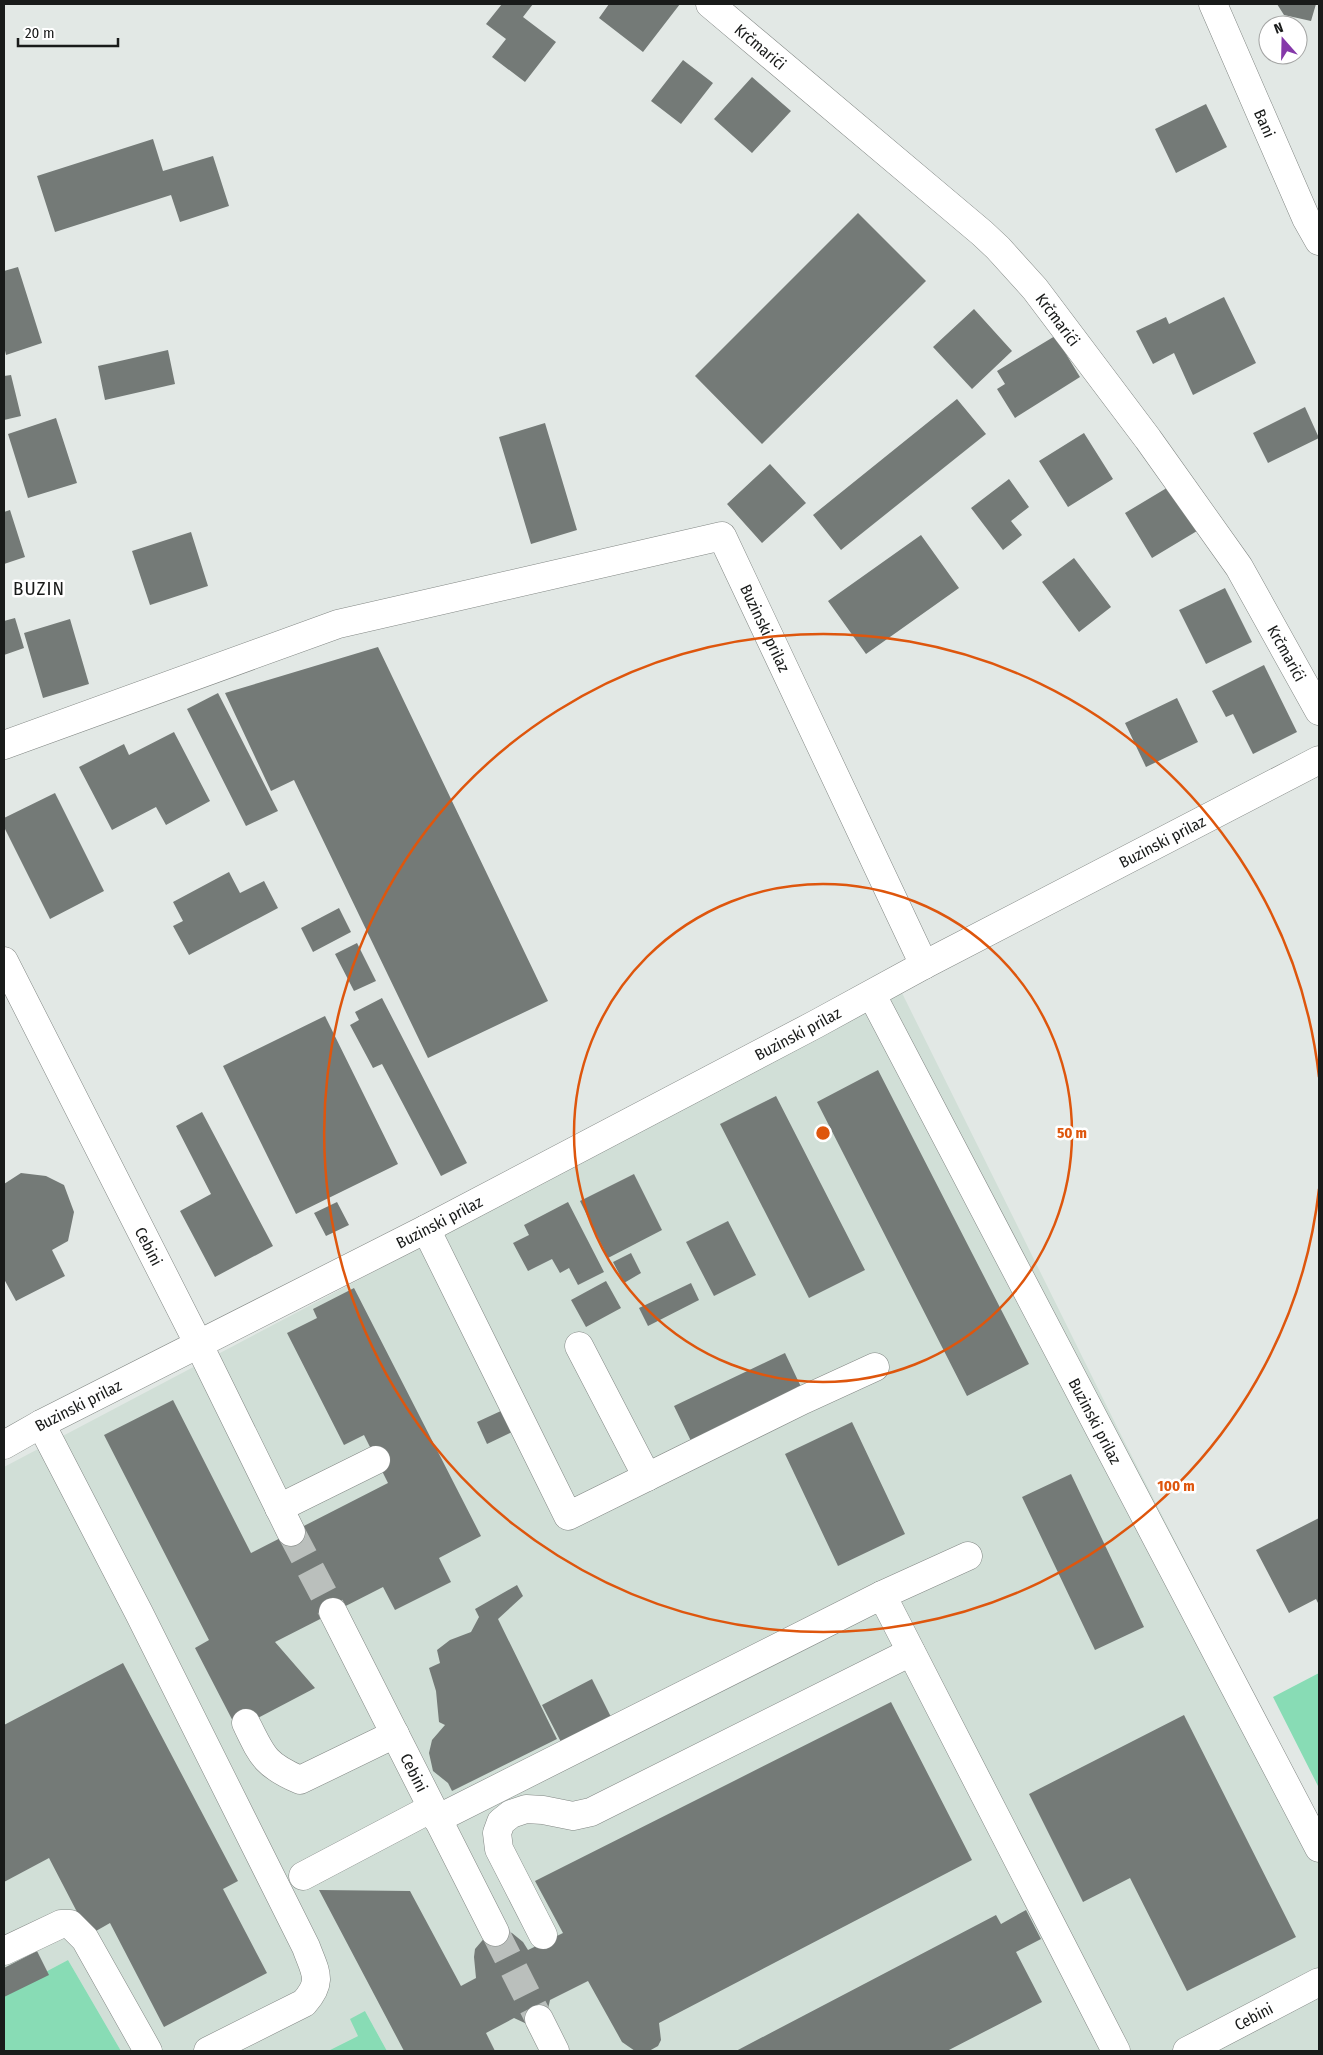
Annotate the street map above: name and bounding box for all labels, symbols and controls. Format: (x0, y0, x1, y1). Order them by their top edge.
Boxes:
scale bar (18, 15, 118, 47)
north arrow (1258, 15, 1308, 65)
text: N (1272, 19, 1286, 38)
street label: Krčmarići (731, 20, 790, 73)
text: 20 m (25, 24, 55, 42)
street label: Bani (1250, 106, 1279, 140)
street label: Krčmarići (1032, 289, 1084, 350)
district label: BUZIN (13, 577, 65, 600)
street label: Buzinski prilaz (737, 581, 794, 675)
street label: Krčmarići (1264, 622, 1310, 684)
street label: Buzinski prilaz (1116, 811, 1208, 872)
street label: Buzinski prilaz (751, 1003, 844, 1064)
centre of rings (814, 1124, 832, 1142)
text: 50 m (1057, 1124, 1087, 1142)
street label: Buzinski prilaz (393, 1192, 485, 1252)
street label: Cebini (131, 1224, 167, 1269)
street label: Buzinski prilaz (31, 1375, 124, 1435)
street label: Buzinski prilaz (1065, 1375, 1126, 1467)
text: 100 m (1157, 1477, 1195, 1495)
street label: Cebini (397, 1750, 432, 1795)
street label: Cebini (1231, 1998, 1276, 2034)

